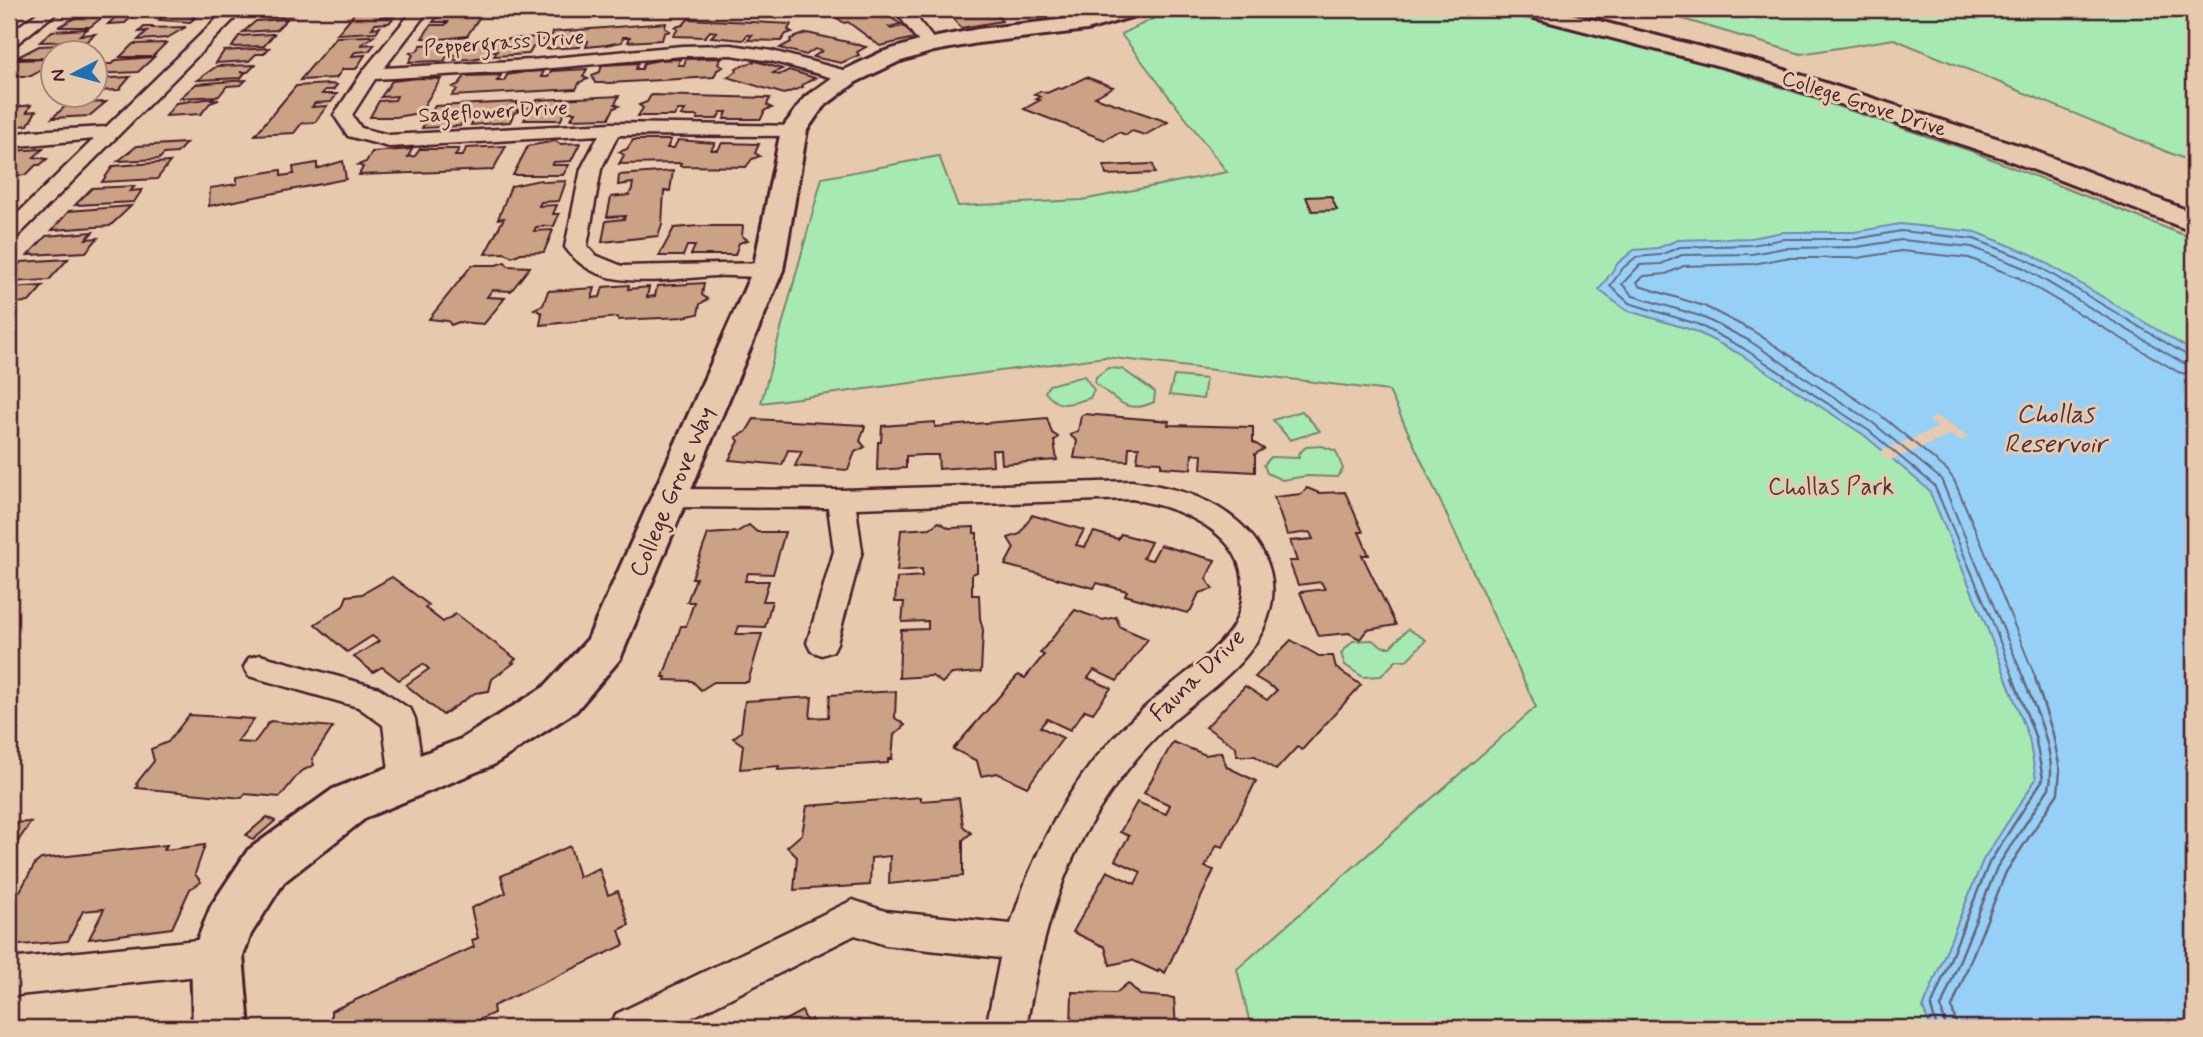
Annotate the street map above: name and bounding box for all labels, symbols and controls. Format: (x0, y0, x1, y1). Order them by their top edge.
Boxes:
street label: Peppergrass Drive (423, 23, 585, 65)
north arrow (38, 38, 108, 108)
street label: College Grove Drive (1778, 64, 1950, 144)
text: N (45, 68, 72, 83)
street label: Sageflower Drive (418, 94, 569, 132)
water label: Chollas Reservoir (2004, 398, 2109, 462)
street label: College Grove Way (623, 402, 723, 582)
park label: Chollas Park (1768, 472, 1894, 503)
street label: Fauna Drive (1144, 623, 1252, 729)

